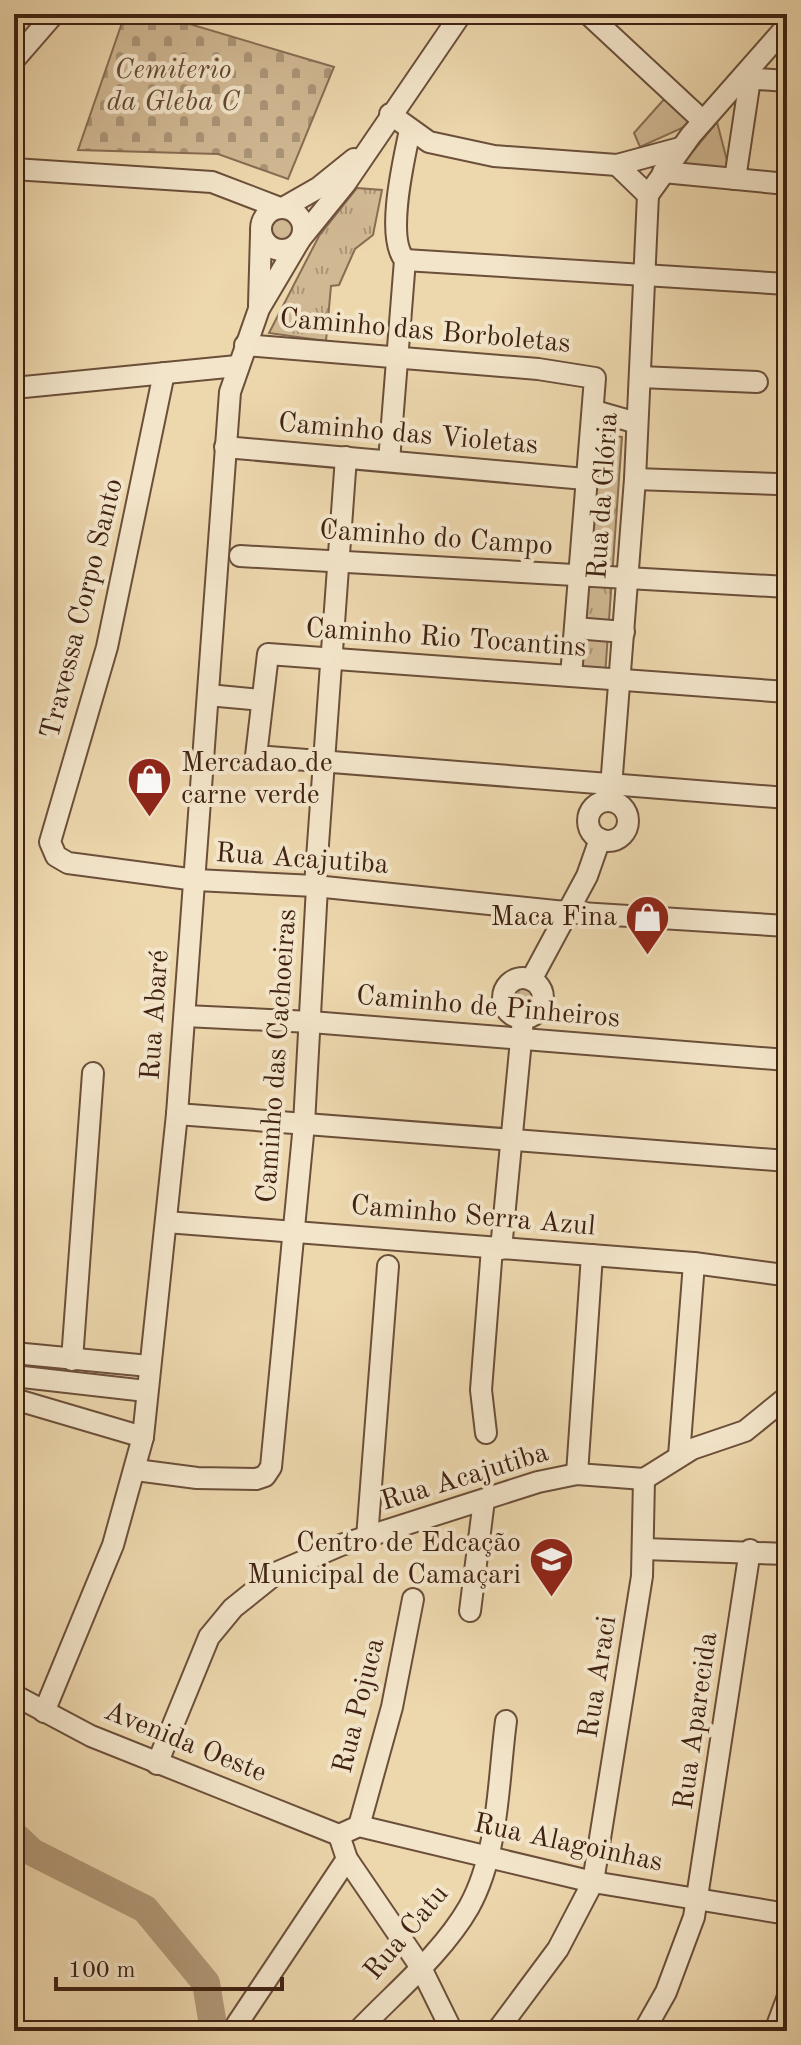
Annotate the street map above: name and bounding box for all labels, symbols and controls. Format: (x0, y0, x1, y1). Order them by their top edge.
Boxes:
park label: Cemiterio da Gleba C (106, 57, 241, 117)
street label: Caminho das Borboletas (278, 305, 572, 359)
street label: Caminho das Violetas (277, 410, 539, 460)
street label: Rua da Glória (584, 411, 624, 580)
street label: Travessa Corpo Santo (37, 476, 129, 742)
street label: Caminho do Campo (318, 517, 554, 561)
street label: Caminho Rio Tocantins (305, 615, 587, 663)
place label: Mercadao de carne verde (181, 750, 333, 810)
shop icon: Mercadao de carne verde (126, 756, 174, 819)
street label: Rua Acajutiba (214, 840, 390, 880)
shop icon: Maca Fina (624, 894, 672, 957)
place label: Maca Fina (490, 904, 617, 932)
street label: Caminho das Cachoeiras (254, 908, 302, 1204)
street label: Rua Abaré (137, 949, 175, 1081)
street label: Caminho de Pinheiros (355, 983, 621, 1033)
street label: Caminho Serra Azul (349, 1192, 597, 1242)
street label: Rua Acajutiba (378, 1439, 552, 1517)
place label: Centro de Edcação Municipal de Camaçari (247, 1530, 521, 1590)
school or university icon: Centro de Edcação Municipal de Camaçari (528, 1536, 576, 1599)
street label: Rua Araci (576, 1614, 622, 1740)
street label: Rua Aparecida (671, 1630, 723, 1812)
street label: Rua Pojuca (330, 1635, 390, 1776)
street label: Avenida Oeste (100, 1698, 270, 1788)
street label: Rua Alagoinhas (471, 1810, 665, 1878)
street label: Rua Catu (360, 1880, 454, 1986)
scale bar (56, 1941, 282, 1991)
text: 100 m (68, 1959, 136, 1983)

